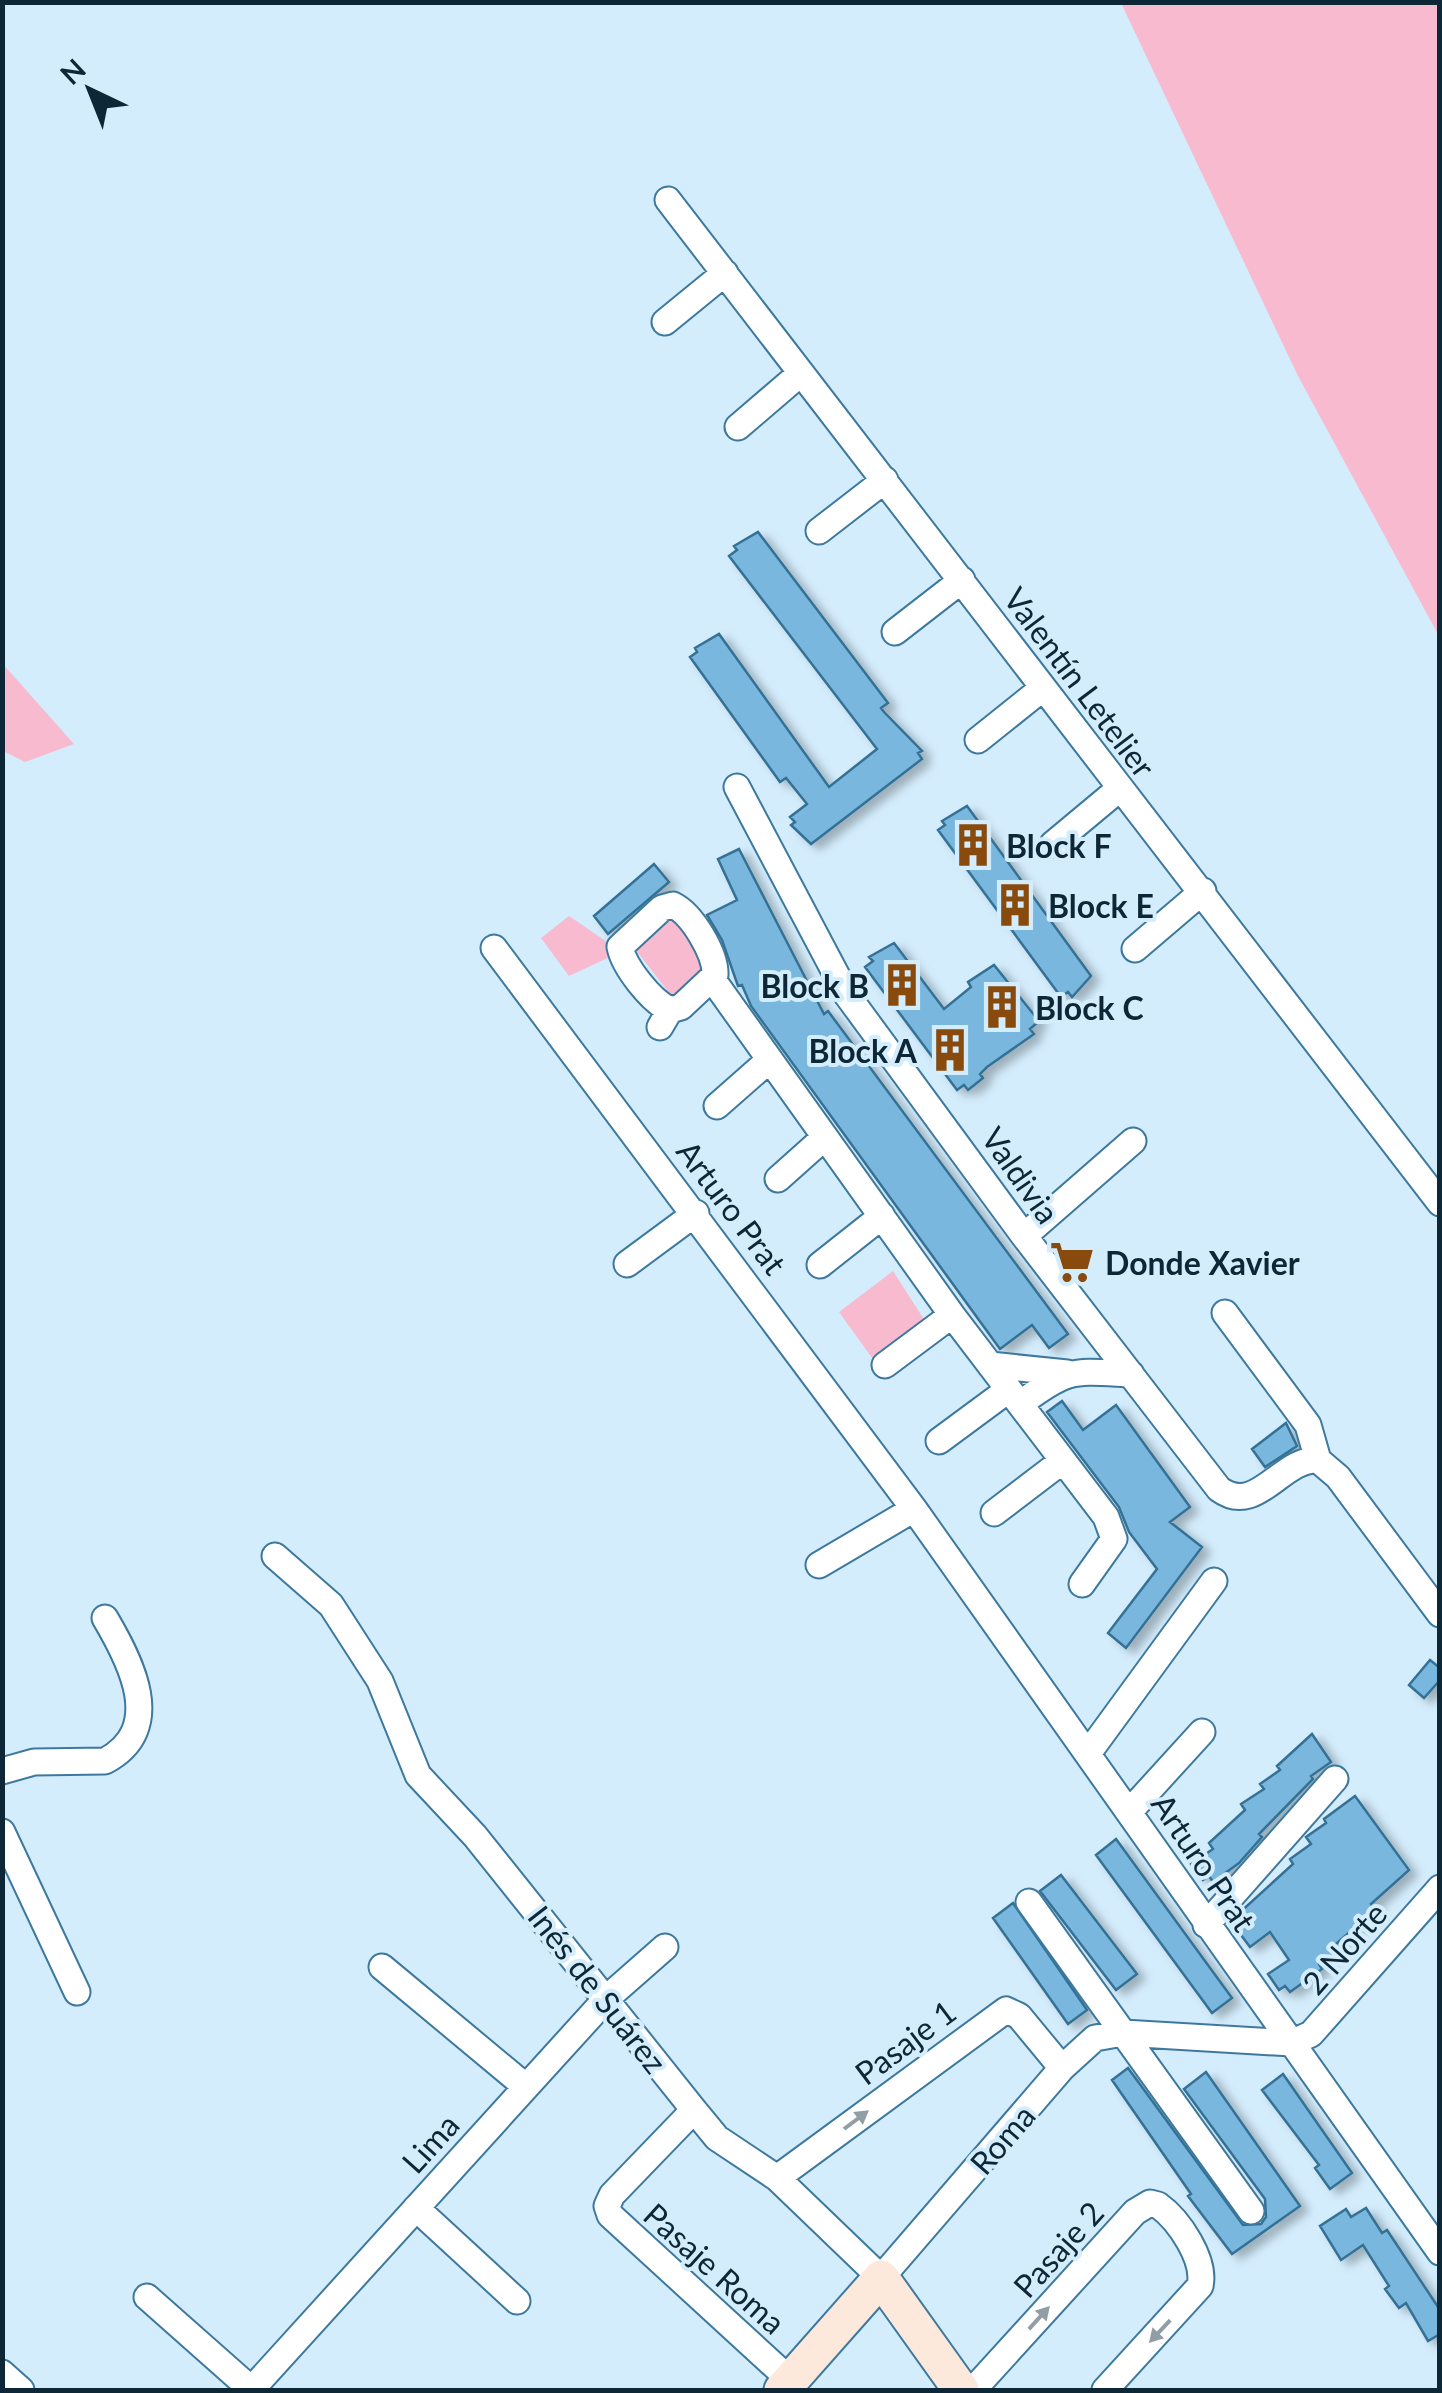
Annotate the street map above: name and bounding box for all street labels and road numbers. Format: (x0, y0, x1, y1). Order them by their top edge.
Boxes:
street label: Valentín Letelier (996, 580, 1164, 785)
street label: Valdivia (974, 1119, 1068, 1231)
street label: Arturo Prat (669, 1132, 795, 1282)
street label: Arturo Prat (1144, 1786, 1264, 1939)
street label: 2 Norte (1294, 1894, 1394, 2002)
street label: Inés de Suárez (521, 1898, 675, 2080)
street label: Pasaje 1 (847, 1992, 963, 2092)
street label: Roma (961, 2096, 1043, 2182)
street label: Lima (393, 2105, 467, 2181)
street label: Pasaje 2 (1005, 2193, 1111, 2305)
street label: Pasaje Roma (636, 2194, 794, 2342)

